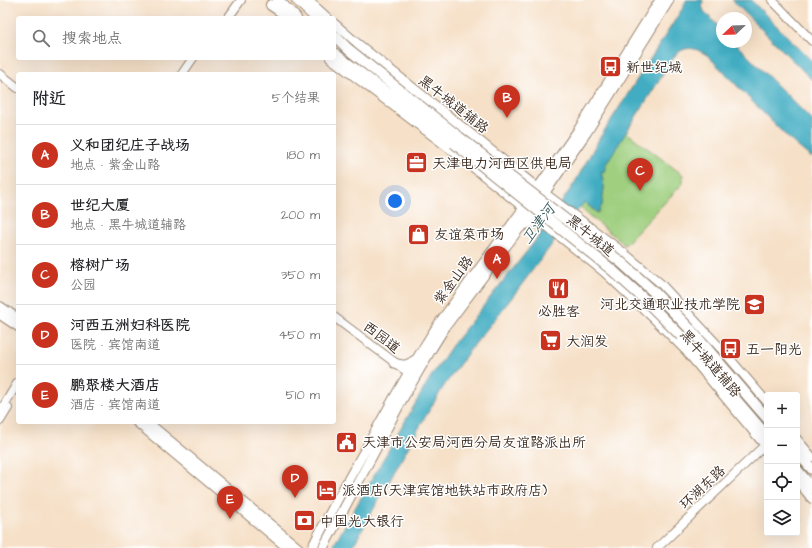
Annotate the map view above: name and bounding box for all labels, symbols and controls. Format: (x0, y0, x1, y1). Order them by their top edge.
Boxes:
north arrow (716, 12, 752, 48)
search box (16, 16, 336, 60)
icon: search (30, 27, 52, 49)
text: 搜索地点 (62, 28, 122, 49)
bus stop icon: 新世纪城 (597, 54, 623, 80)
place label: 新世纪城 (626, 58, 682, 78)
street label: 黑牛城道辅路 (414, 71, 493, 139)
pin: B (494, 85, 520, 118)
text: 附近 (32, 87, 66, 111)
text: 5个结果 (272, 89, 320, 107)
text: 义和团纪庄子战场 (70, 135, 190, 156)
text: A (41, 146, 49, 164)
text: 180 m (286, 146, 320, 164)
office icon: 天津电力河西区供电局 (404, 150, 430, 176)
place label: 天津电力河西区供电局 (432, 154, 572, 174)
text: 地点 · 紫金山路 (70, 156, 160, 174)
pin: C (627, 158, 653, 191)
your location (385, 191, 405, 211)
text: 世纪大厦 (70, 195, 130, 216)
water label: 卫津河 (516, 198, 562, 249)
text: B (40, 206, 50, 224)
text: 200 m (281, 206, 320, 224)
street label: 黑牛城道 (562, 210, 618, 261)
text: 地点 · 黑牛城道辅路 (70, 216, 186, 234)
shop icon: 友谊菜市场 (406, 221, 432, 247)
place label: 友谊菜市场 (434, 225, 504, 245)
pin: A (484, 246, 510, 279)
street label: 紫金山路 (429, 252, 478, 309)
text: 榕树广场 (70, 255, 130, 276)
text: C (40, 266, 50, 284)
text: 350 m (281, 266, 320, 284)
text: 公园 (70, 276, 96, 294)
restaurant icon: 必胜客 (546, 276, 572, 302)
school or university icon: 河北交通职业技术学院 (742, 291, 768, 317)
place label: 河北交通职业技术学院 (600, 295, 740, 315)
place label: 必胜客 (538, 302, 580, 322)
text: 河西五洲妇科医院 (70, 315, 190, 336)
street label: 西园道 (359, 317, 404, 358)
street label: 黑牛城道辅路 (675, 325, 745, 402)
text: D (41, 326, 49, 344)
text: 450 m (278, 326, 320, 344)
supermarket icon: 大润发 (537, 328, 563, 354)
place label: 大润发 (566, 332, 608, 352)
text: 医院 · 宾馆南道 (70, 336, 160, 354)
bus stop icon: 五一阳光 (717, 336, 743, 362)
place label: 五一阳光 (746, 340, 802, 360)
text: 鹏聚楼大酒店 (70, 375, 160, 396)
text: E (41, 386, 49, 404)
text: 510 m (286, 386, 320, 404)
map controls (764, 392, 800, 536)
button: + (764, 392, 800, 428)
text: 酒店 · 宾馆南道 (70, 396, 160, 414)
button: − (764, 428, 800, 464)
public building icon: 天津市公安局河西分局友谊路派出所 (333, 429, 359, 455)
place label: 天津市公安局河西分局友谊路派出所 (362, 433, 586, 453)
street label: 环湖东路 (675, 461, 730, 514)
button: locate (764, 464, 800, 500)
pin: D (282, 465, 308, 498)
hotel icon: 派酒店(天津宾馆地铁站市政府店) (313, 477, 339, 503)
place label: 派酒店(天津宾馆地铁站市政府店) (342, 481, 547, 501)
pin: E (217, 486, 243, 519)
button: layers (764, 500, 800, 536)
bank icon: 中国光大银行 (291, 508, 317, 534)
place label: 中国光大银行 (320, 512, 404, 532)

